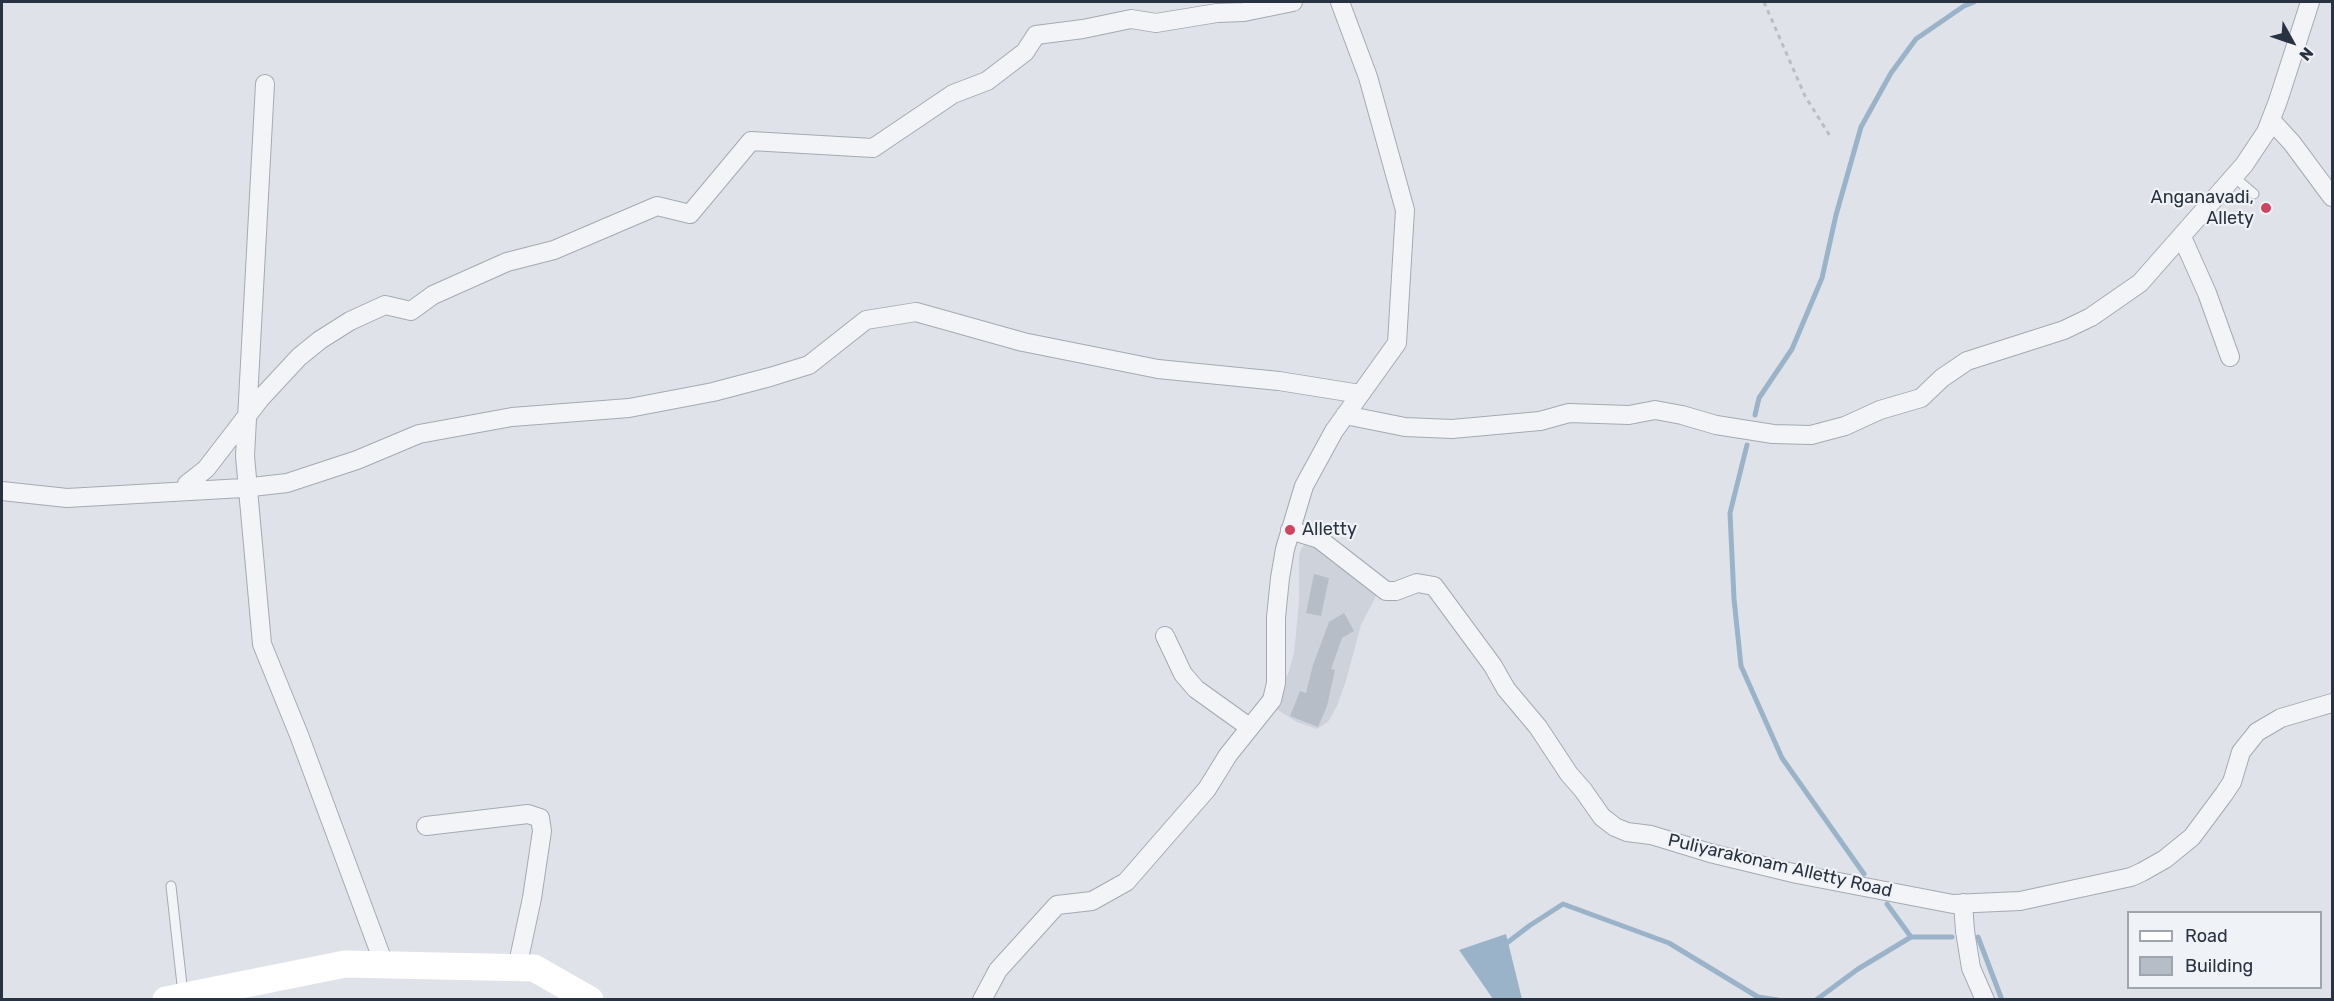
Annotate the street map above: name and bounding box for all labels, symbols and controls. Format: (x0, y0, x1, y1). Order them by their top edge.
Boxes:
north arrow (2262, 12, 2322, 72)
text: N (2295, 43, 2317, 64)
place label: Anganavadi, Allety (2151, 187, 2254, 230)
marker: Anganavadi, Allety (2259, 201, 2273, 215)
place label: Alletty (1302, 519, 1357, 541)
marker: Alletty (1283, 523, 1297, 537)
street label: Puliyarakonam Alletty Road (1666, 830, 1894, 902)
legend (2127, 911, 2322, 989)
text: Road (2185, 925, 2228, 947)
text: Building (2185, 955, 2253, 977)

